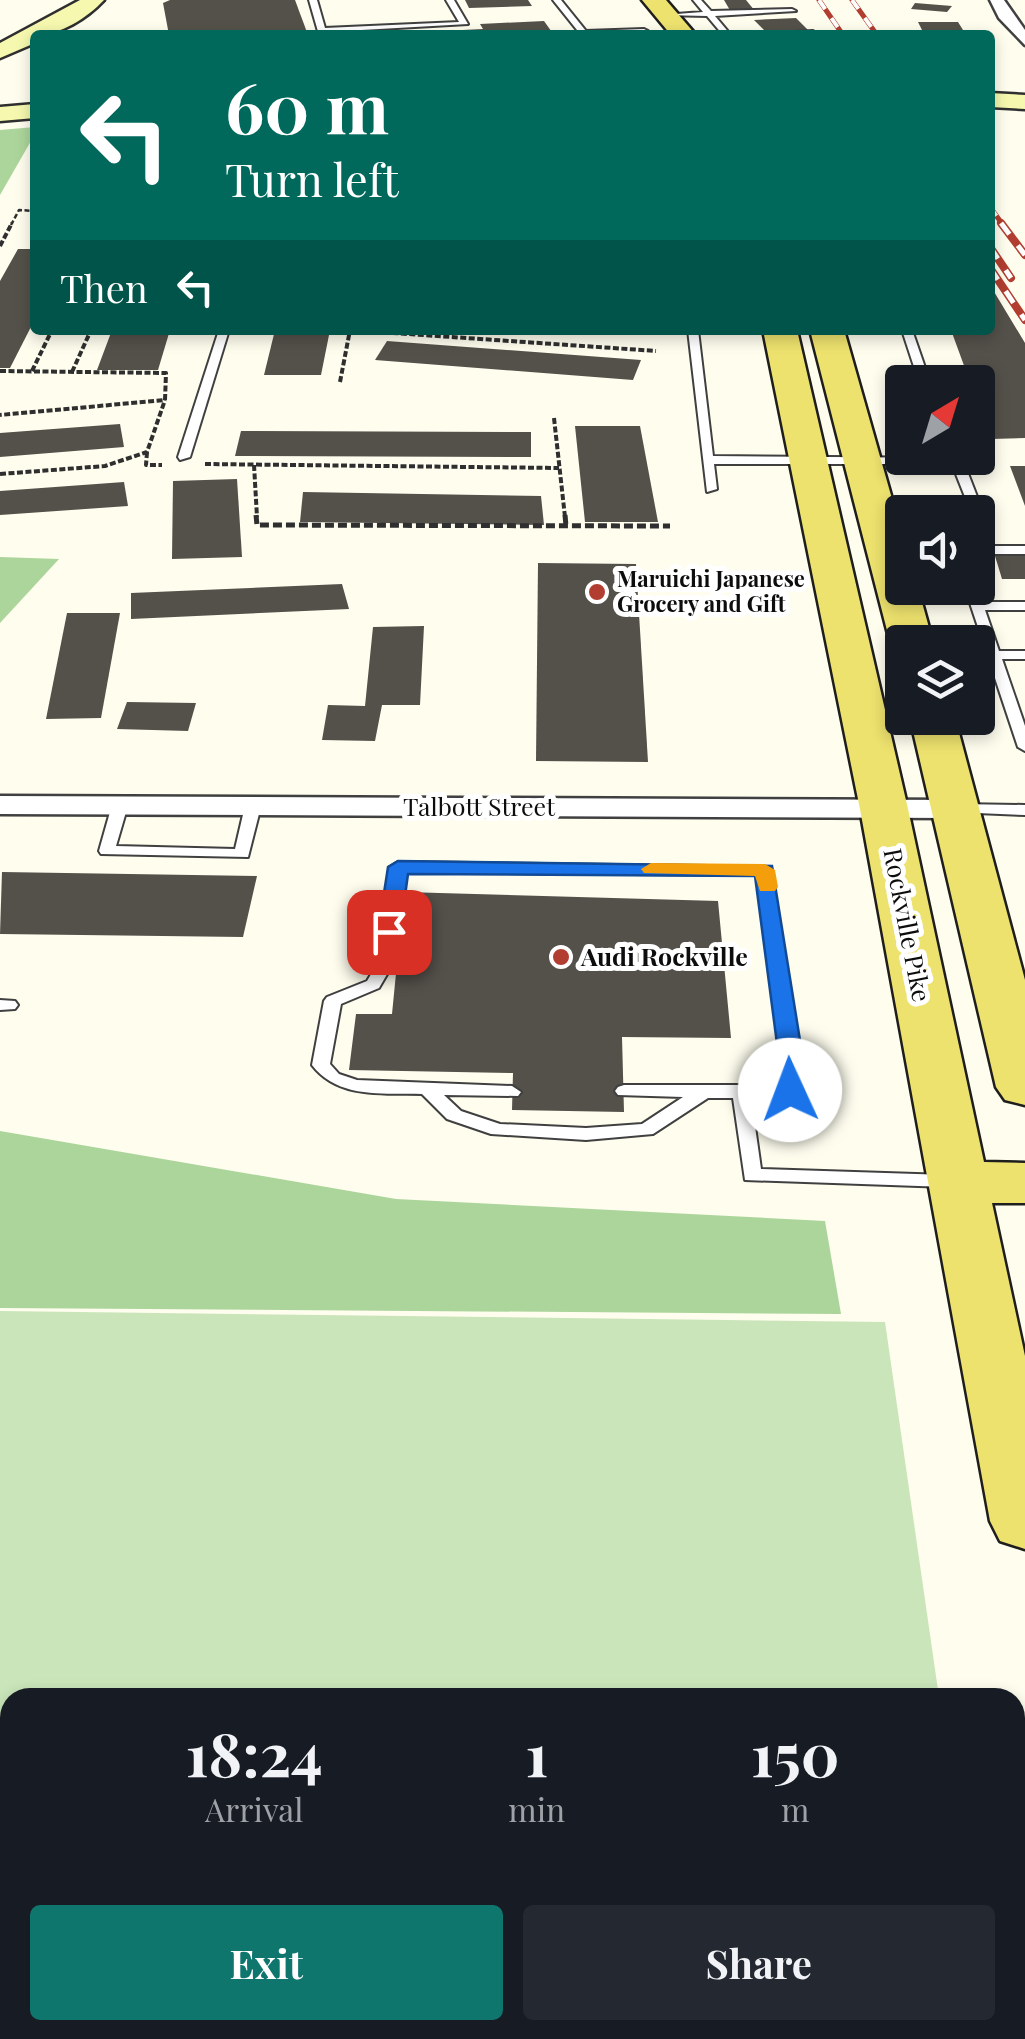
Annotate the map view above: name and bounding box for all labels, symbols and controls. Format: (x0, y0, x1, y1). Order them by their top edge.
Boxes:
text: 60 m (225, 58, 389, 152)
icon: left (60, 70, 190, 200)
text: Turn left (225, 148, 399, 208)
icon: left (168, 260, 223, 315)
text: Then (60, 262, 148, 313)
north arrow (885, 365, 995, 475)
map controls (885, 365, 995, 735)
button: sound (885, 495, 995, 605)
place label: Maruichi Japanese Grocery and Gift (617, 563, 805, 618)
marker: Maruichi Japanese Grocery and Gift (586, 581, 608, 603)
button: layers (885, 625, 995, 735)
street label: Talbott Street (403, 789, 556, 822)
street label: Rockville Pike (877, 845, 940, 1004)
pin (347, 890, 432, 975)
icon: arrive (362, 905, 417, 960)
place label: Audi Rockville (580, 939, 748, 972)
marker: Audi Rockville (550, 946, 572, 968)
position arrow (738, 1038, 842, 1142)
text: 18:24 (186, 1712, 323, 1792)
text: 1 (525, 1712, 548, 1792)
text: 150 (751, 1712, 839, 1792)
text: Arrival (205, 1787, 303, 1830)
text: min (508, 1787, 565, 1830)
text: m (781, 1787, 809, 1830)
button: Exit (30, 1905, 503, 2020)
button: Share (523, 1905, 995, 2020)

